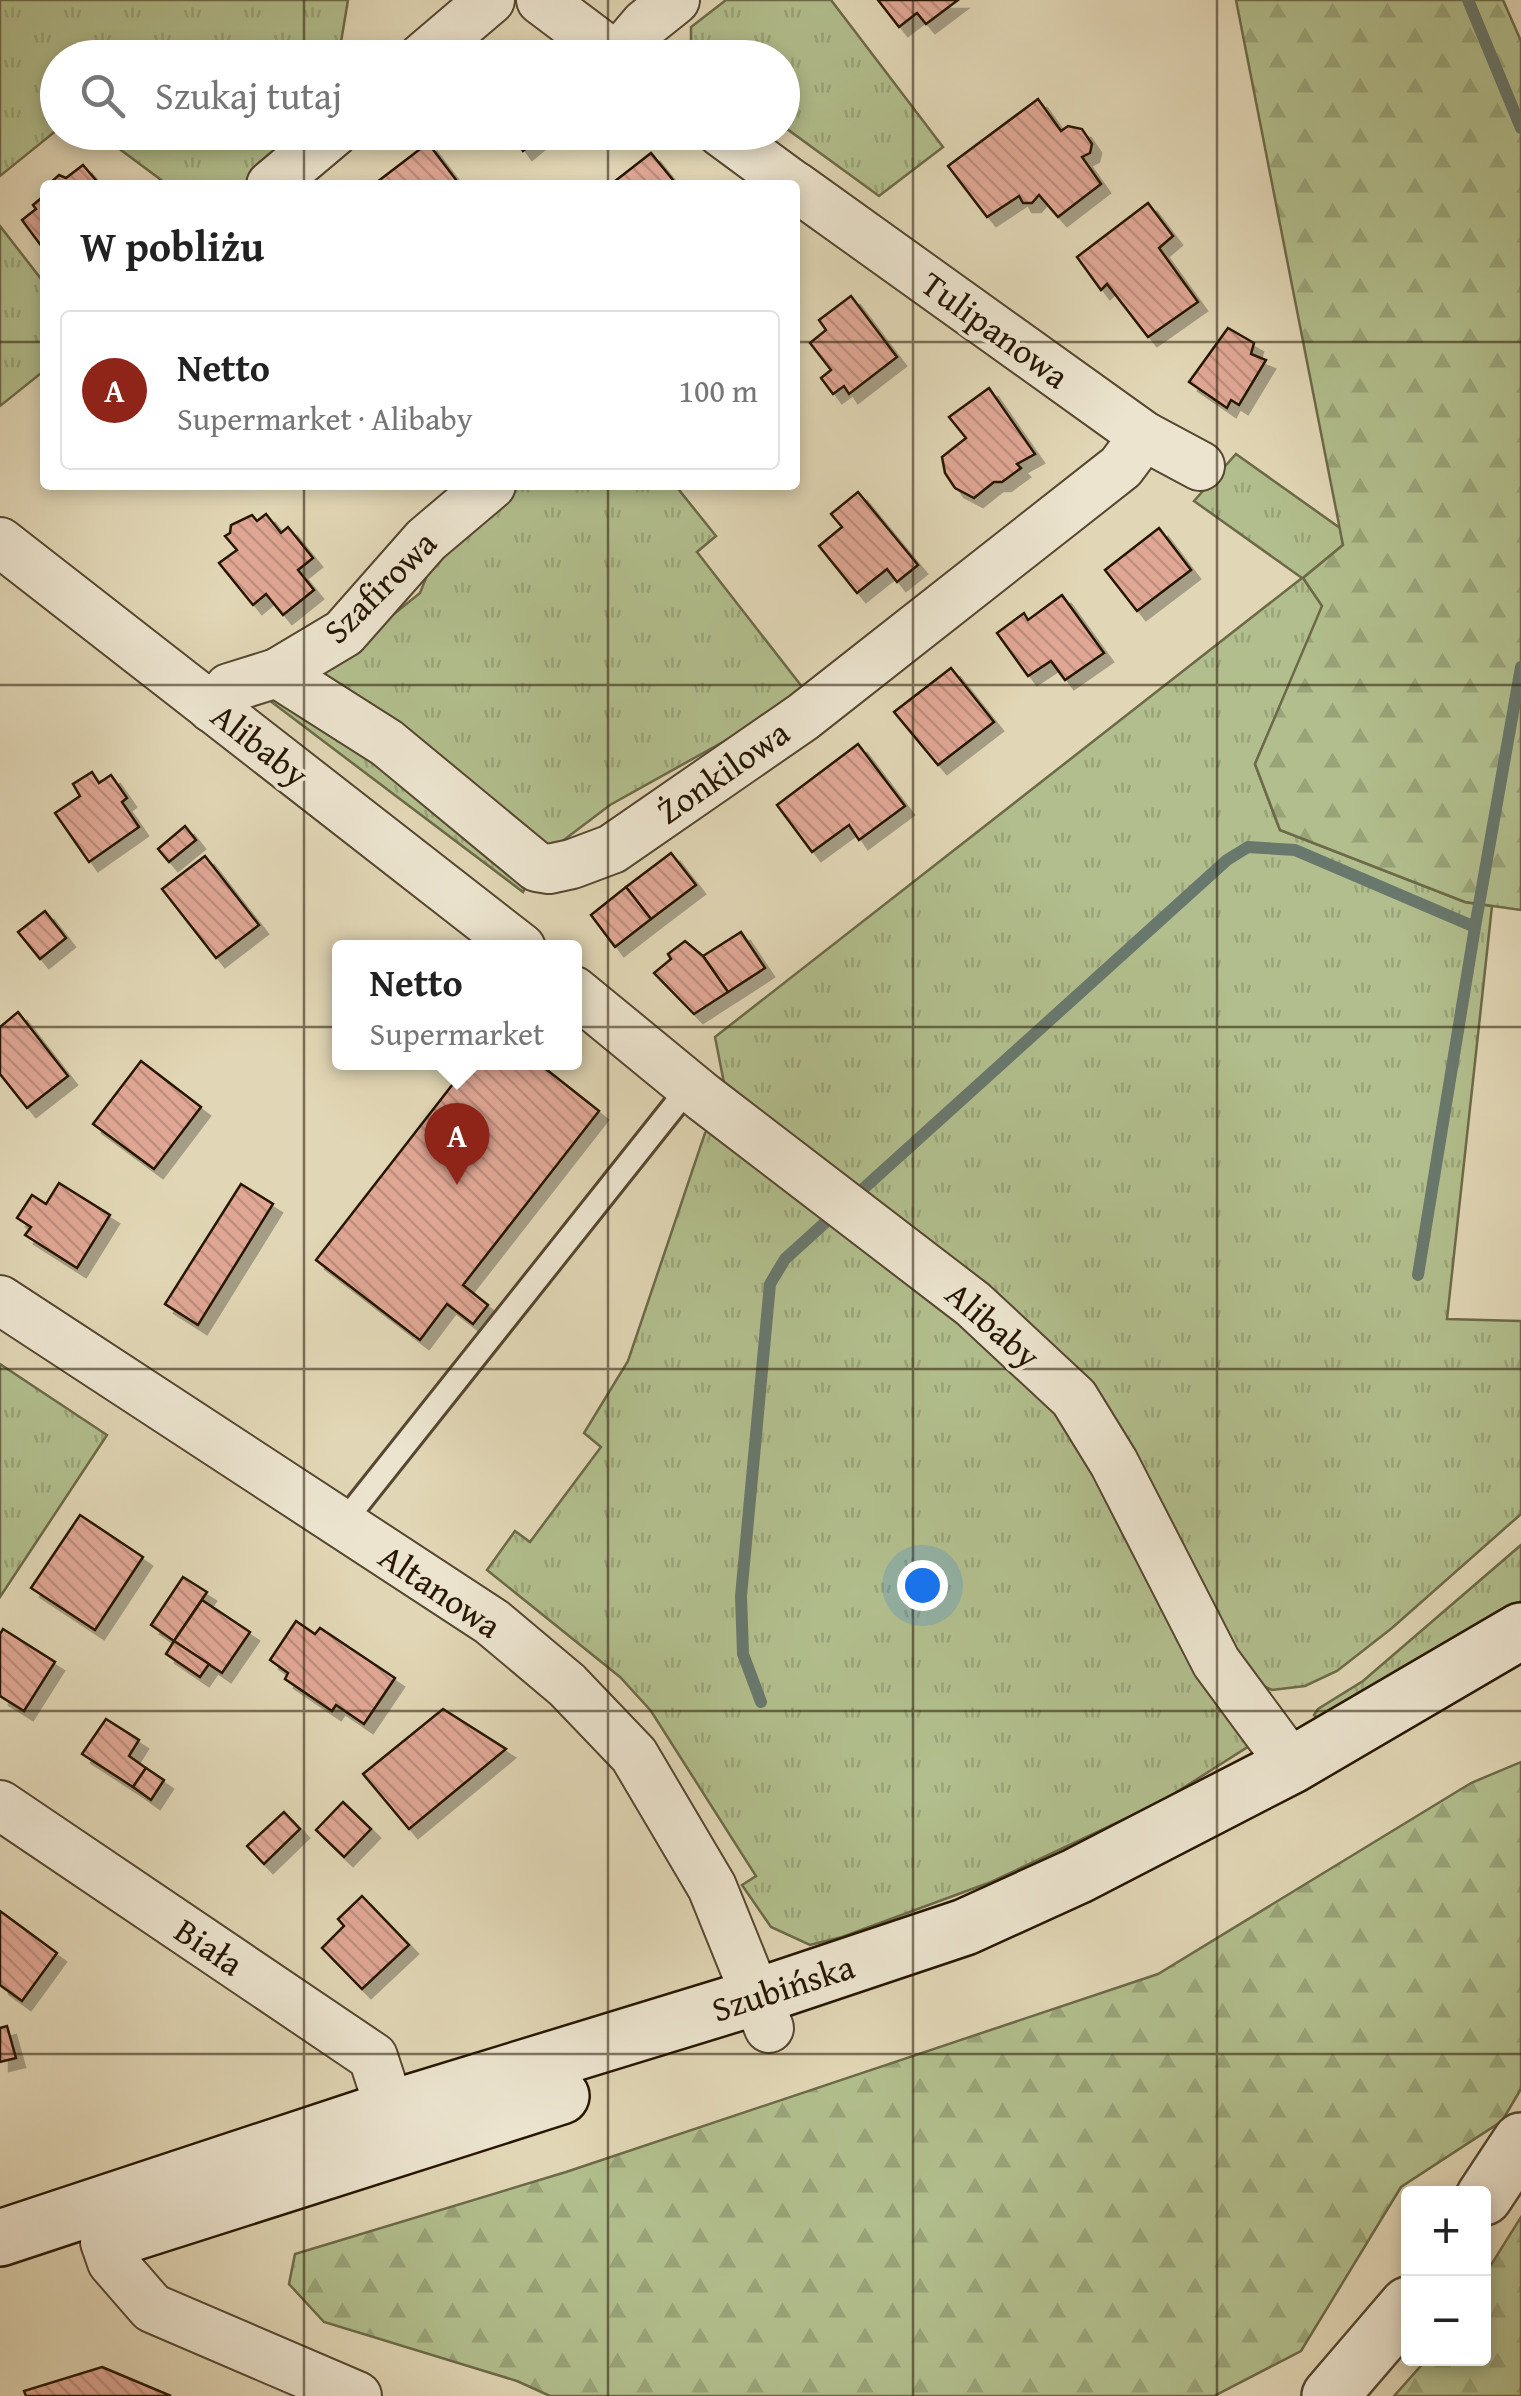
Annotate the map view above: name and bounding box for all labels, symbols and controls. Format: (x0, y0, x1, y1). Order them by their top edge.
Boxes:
search box (40, 40, 800, 150)
text: Szukaj tutaj (155, 67, 342, 123)
icon: search (75, 68, 130, 123)
text: W pobliżu (80, 215, 264, 276)
street label: Tulipanowa (911, 259, 1080, 401)
text: Netto (177, 339, 270, 395)
text: A (104, 367, 125, 414)
text: 100 m (679, 367, 758, 414)
text: Supermarket · Alibaby (177, 395, 473, 442)
street label: Szafirowa (311, 518, 448, 655)
street label: Alibaby (201, 690, 320, 799)
street label: Żonkilowa (646, 707, 800, 836)
popup (332, 940, 582, 1070)
text: Netto (370, 954, 463, 1010)
text: Supermarket (370, 1010, 544, 1057)
pin: A (424, 1102, 490, 1185)
street label: Alibaby (935, 1269, 1052, 1381)
street label: Altanowa (369, 1531, 512, 1651)
your location (897, 1560, 948, 1611)
street label: Biała (165, 1905, 254, 1988)
street label: Szubińska (705, 1940, 861, 2035)
map controls (1401, 2186, 1491, 2366)
button: + (1401, 2186, 1491, 2276)
button: − (1401, 2276, 1491, 2366)

